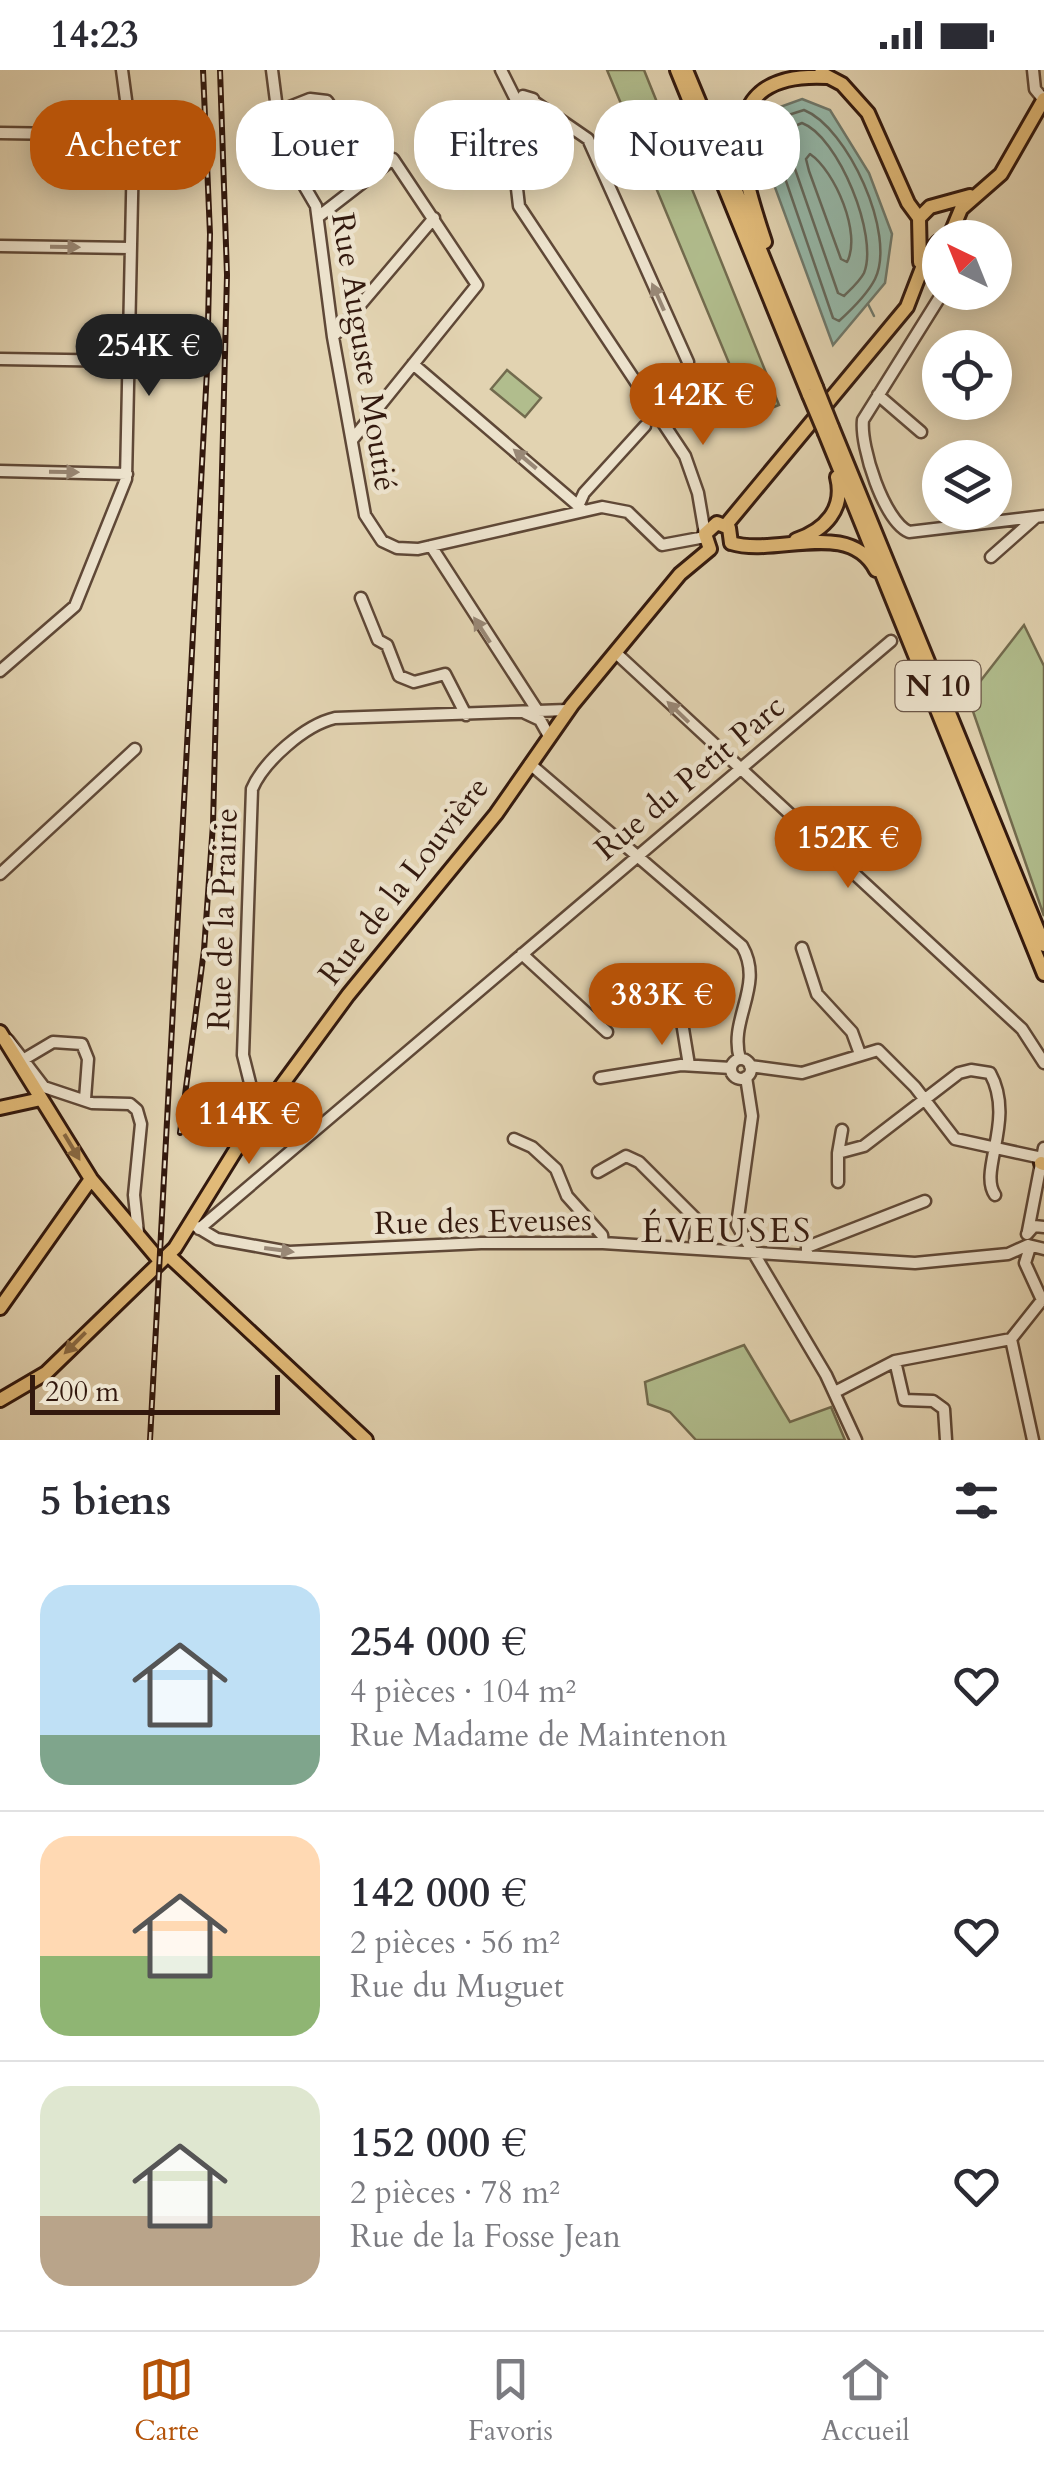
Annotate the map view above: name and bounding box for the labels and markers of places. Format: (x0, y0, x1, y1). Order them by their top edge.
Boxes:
pin: 254K € (68, 314, 230, 399)
pin: 142K € (622, 363, 784, 448)
pin: 152K € (767, 806, 929, 891)
pin: 383K € (581, 963, 743, 1048)
pin: 114K € (168, 1082, 330, 1167)

